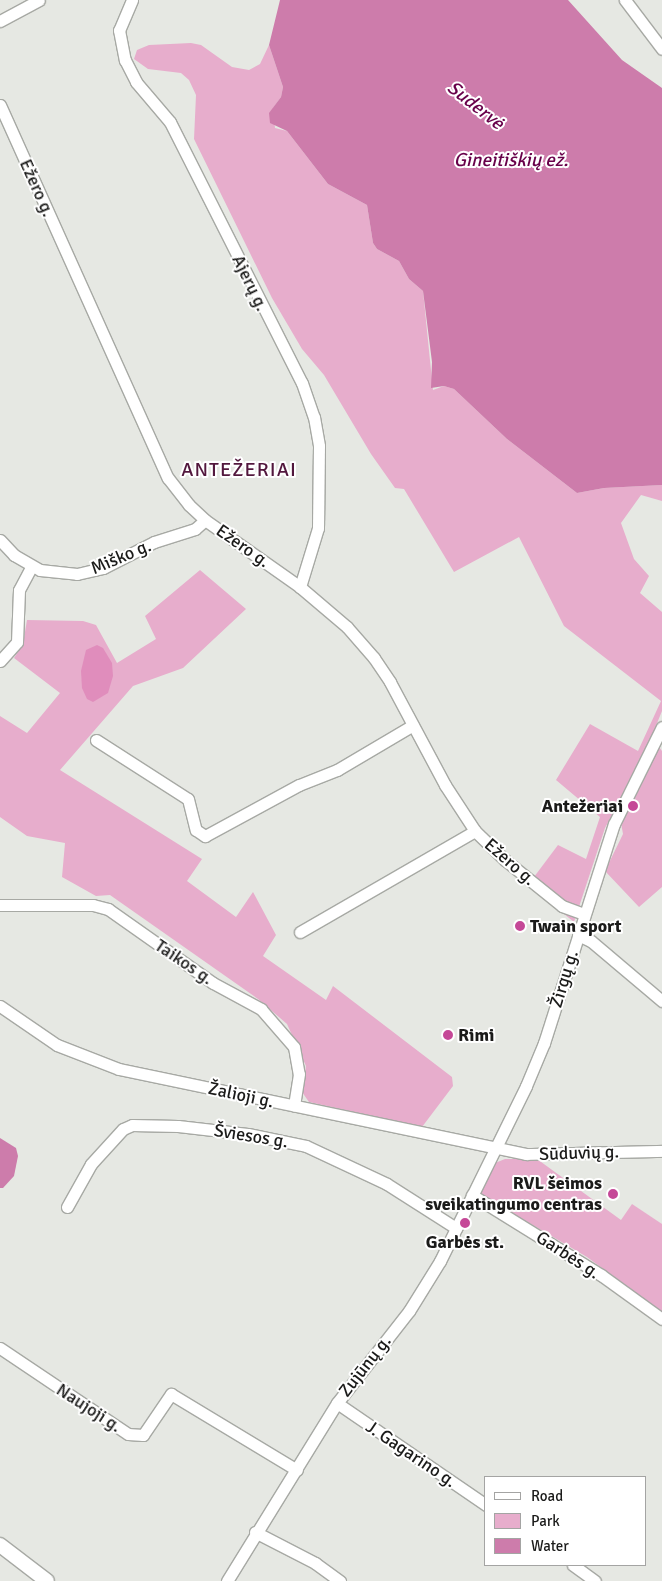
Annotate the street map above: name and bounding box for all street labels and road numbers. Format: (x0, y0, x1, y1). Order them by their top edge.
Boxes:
street label: Ežero g. (15, 156, 59, 220)
street label: Ajerų g. (227, 251, 273, 315)
street label: Ežero g. (212, 520, 274, 572)
street label: Miško g. (88, 535, 154, 579)
street label: Ežero g. (480, 834, 540, 890)
street label: Taikos g. (151, 935, 217, 989)
street label: Žirgų g. (545, 948, 583, 1010)
street label: Žalioji g. (206, 1078, 276, 1112)
street label: Šviesos g. (212, 1119, 290, 1153)
street label: Sūduvių g. (539, 1141, 619, 1165)
street label: Garbės g. (532, 1226, 604, 1284)
street label: Zujūnų g. (334, 1331, 396, 1401)
street label: Naujoji g. (52, 1379, 126, 1437)
street label: J. Gagarino g. (362, 1416, 460, 1492)

